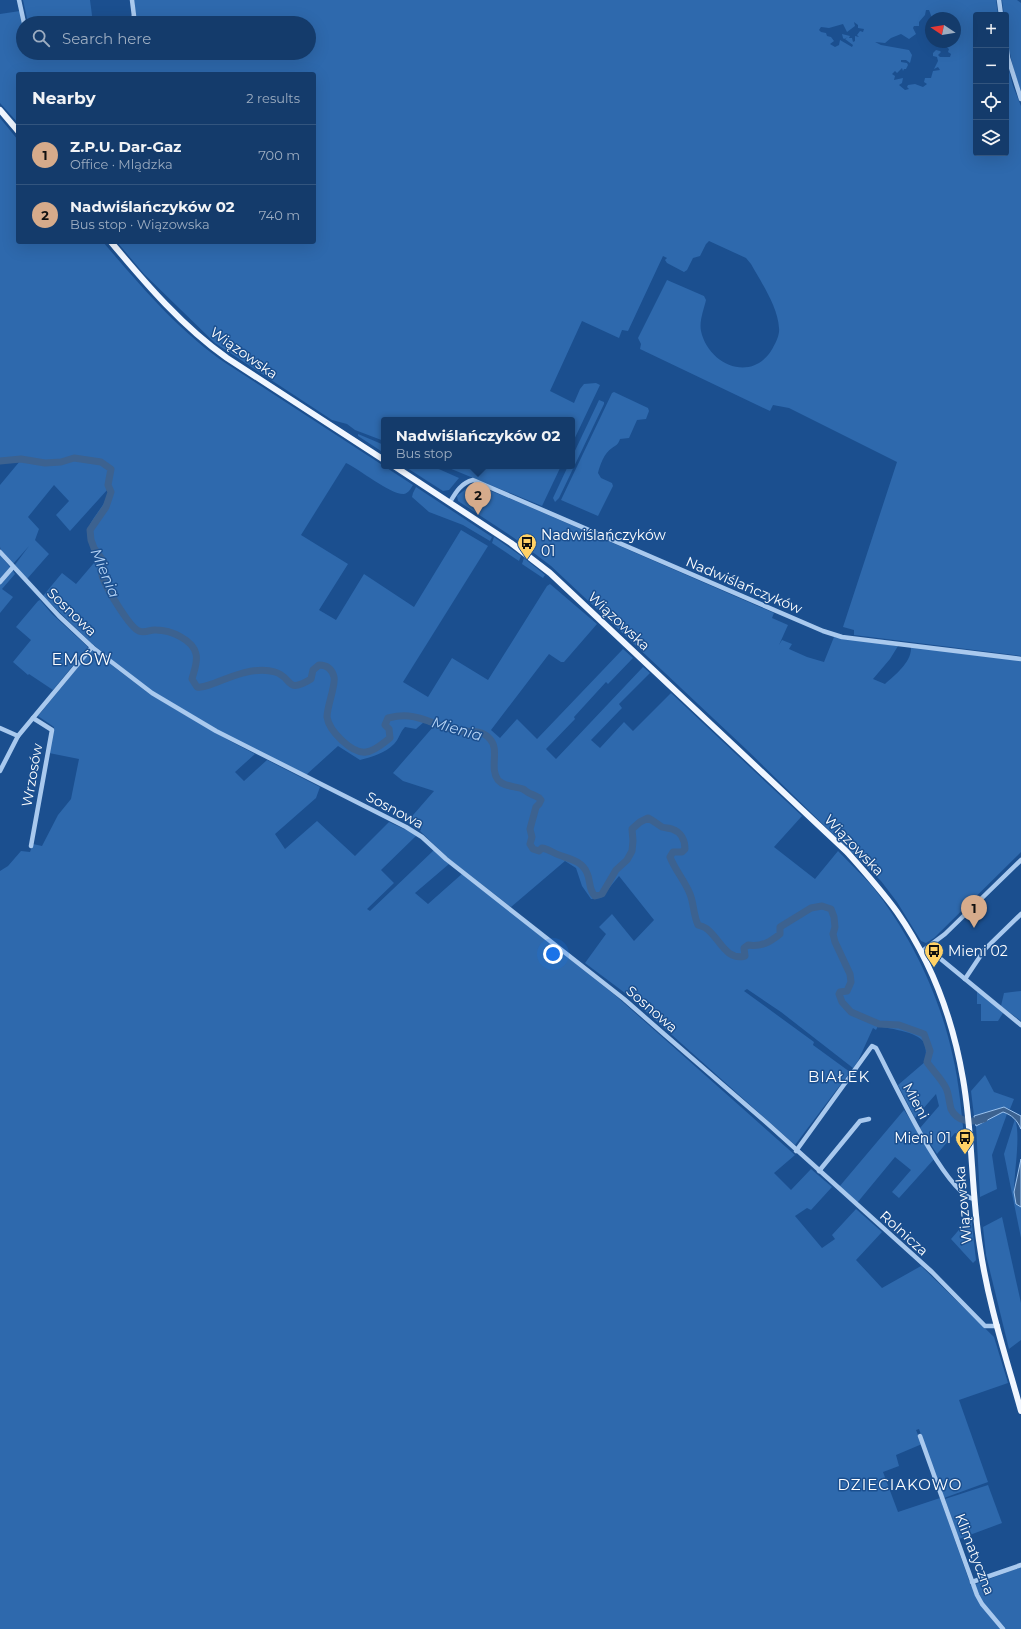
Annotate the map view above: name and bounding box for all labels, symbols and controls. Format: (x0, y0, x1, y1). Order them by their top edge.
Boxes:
north arrow (925, 12, 961, 48)
map controls (973, 12, 1009, 156)
button: + (973, 12, 1009, 48)
search box (16, 16, 316, 60)
icon: search (30, 27, 52, 49)
text: Search here (62, 29, 151, 48)
button: − (973, 48, 1009, 84)
button: locate (973, 84, 1009, 120)
text: Nearby (32, 88, 96, 108)
text: 2 results (246, 90, 300, 106)
button: layers (973, 120, 1009, 156)
text: Z.P.U. Dar-Gaz (70, 137, 181, 156)
text: 1 (42, 147, 48, 163)
text: 700 m (258, 147, 300, 163)
text: Office · Mlądzka (70, 156, 173, 172)
text: Nadwiślańczyków 02 (70, 197, 235, 216)
text: 2 (41, 207, 49, 223)
text: 740 m (259, 207, 300, 223)
text: Bus stop · Wiązowska (70, 216, 210, 232)
street label: Wiązowska (207, 323, 281, 383)
popup (381, 417, 575, 469)
text: Nadwiślańczyków 02 (396, 426, 560, 445)
text: Bus stop (396, 445, 452, 461)
pin: 2 (465, 482, 491, 515)
place label: Nadwiślańczyków 01 (541, 526, 666, 560)
bus stop icon: Nadwiślańczyków 01 (516, 532, 538, 560)
water label: Mienia (87, 545, 124, 600)
street label: Nadwiślańczyków (683, 552, 806, 618)
street label: Sosnowa (43, 584, 101, 640)
street label: Wiązowska (584, 588, 654, 654)
district label: EMÓW (52, 650, 112, 669)
water label: Mienia (430, 712, 485, 745)
street label: Wrzosów (18, 741, 47, 808)
street label: Sosnowa (363, 787, 427, 833)
street label: Wiązowska (820, 811, 888, 879)
pin: 1 (961, 895, 987, 928)
bus stop icon: Mieni 02 (923, 940, 945, 968)
place label: Mieni 02 (948, 942, 1008, 960)
your location (543, 944, 563, 964)
street label: Sosnowa (622, 982, 682, 1036)
district label: BIAŁEK (808, 1067, 870, 1086)
street label: Mieni (899, 1080, 933, 1122)
bus stop icon: Mieni 01 (954, 1127, 976, 1155)
place label: Mieni 01 (894, 1129, 951, 1147)
street label: Wiązowska (951, 1165, 975, 1245)
street label: Rolnicza (876, 1207, 932, 1259)
district label: DZIECIAKOWO (838, 1475, 962, 1494)
street label: Klimatyczna (951, 1511, 999, 1597)

